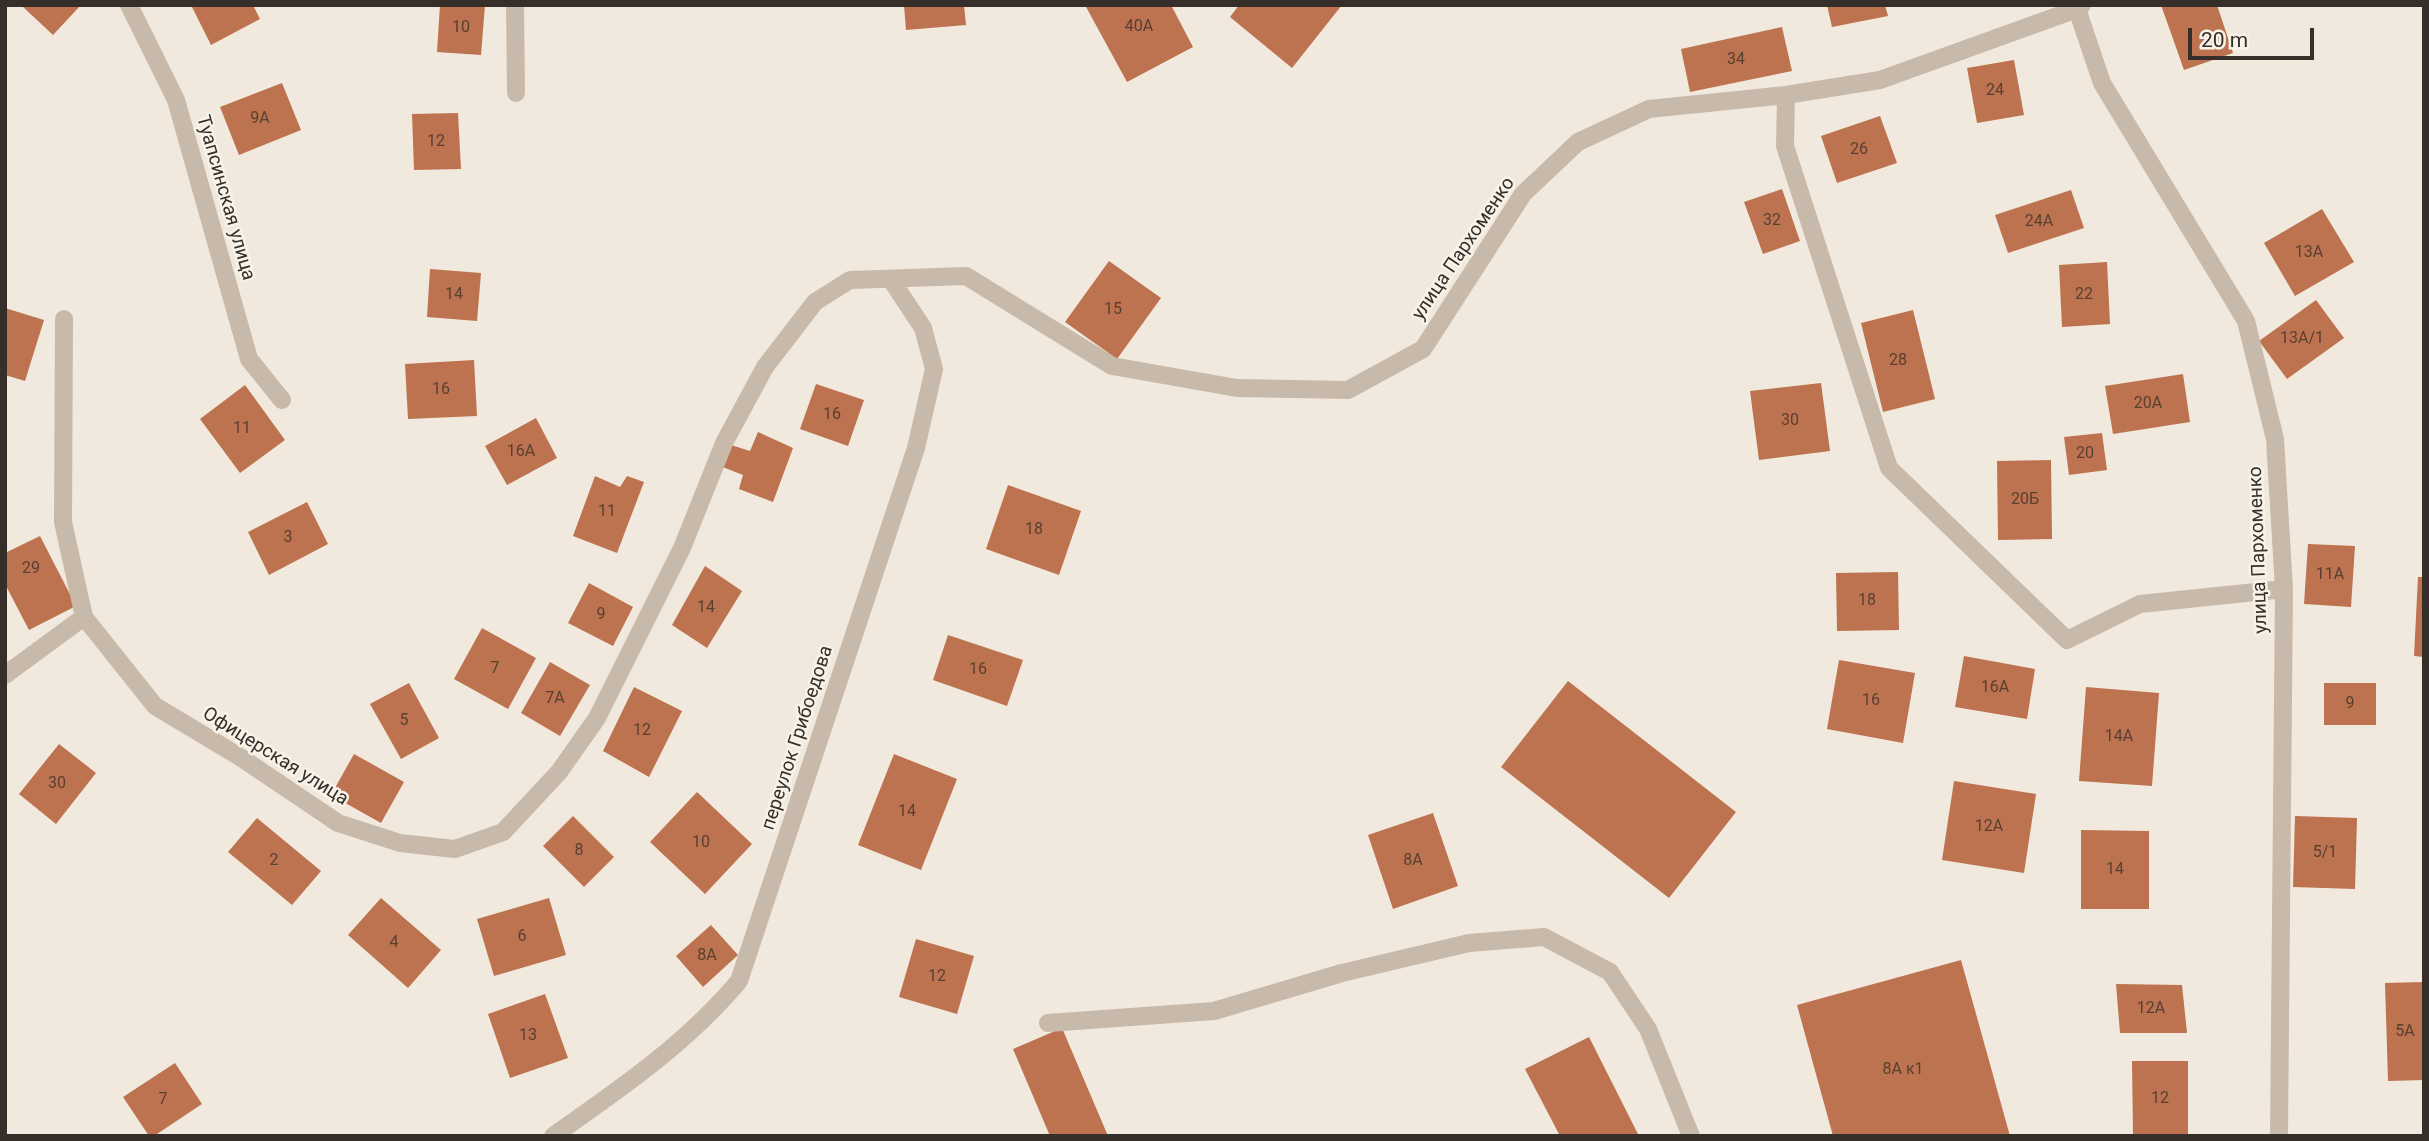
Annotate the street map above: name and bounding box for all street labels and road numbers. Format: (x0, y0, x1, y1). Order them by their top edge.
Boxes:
street label: Туапсинская улица (191, 113, 259, 283)
street label: улица Пархоменко (1408, 173, 1520, 325)
street label: улица Пархоменко (2245, 466, 2273, 634)
street label: переулок Грибоедова (757, 643, 839, 833)
street label: Офицерская улица (198, 703, 352, 811)

